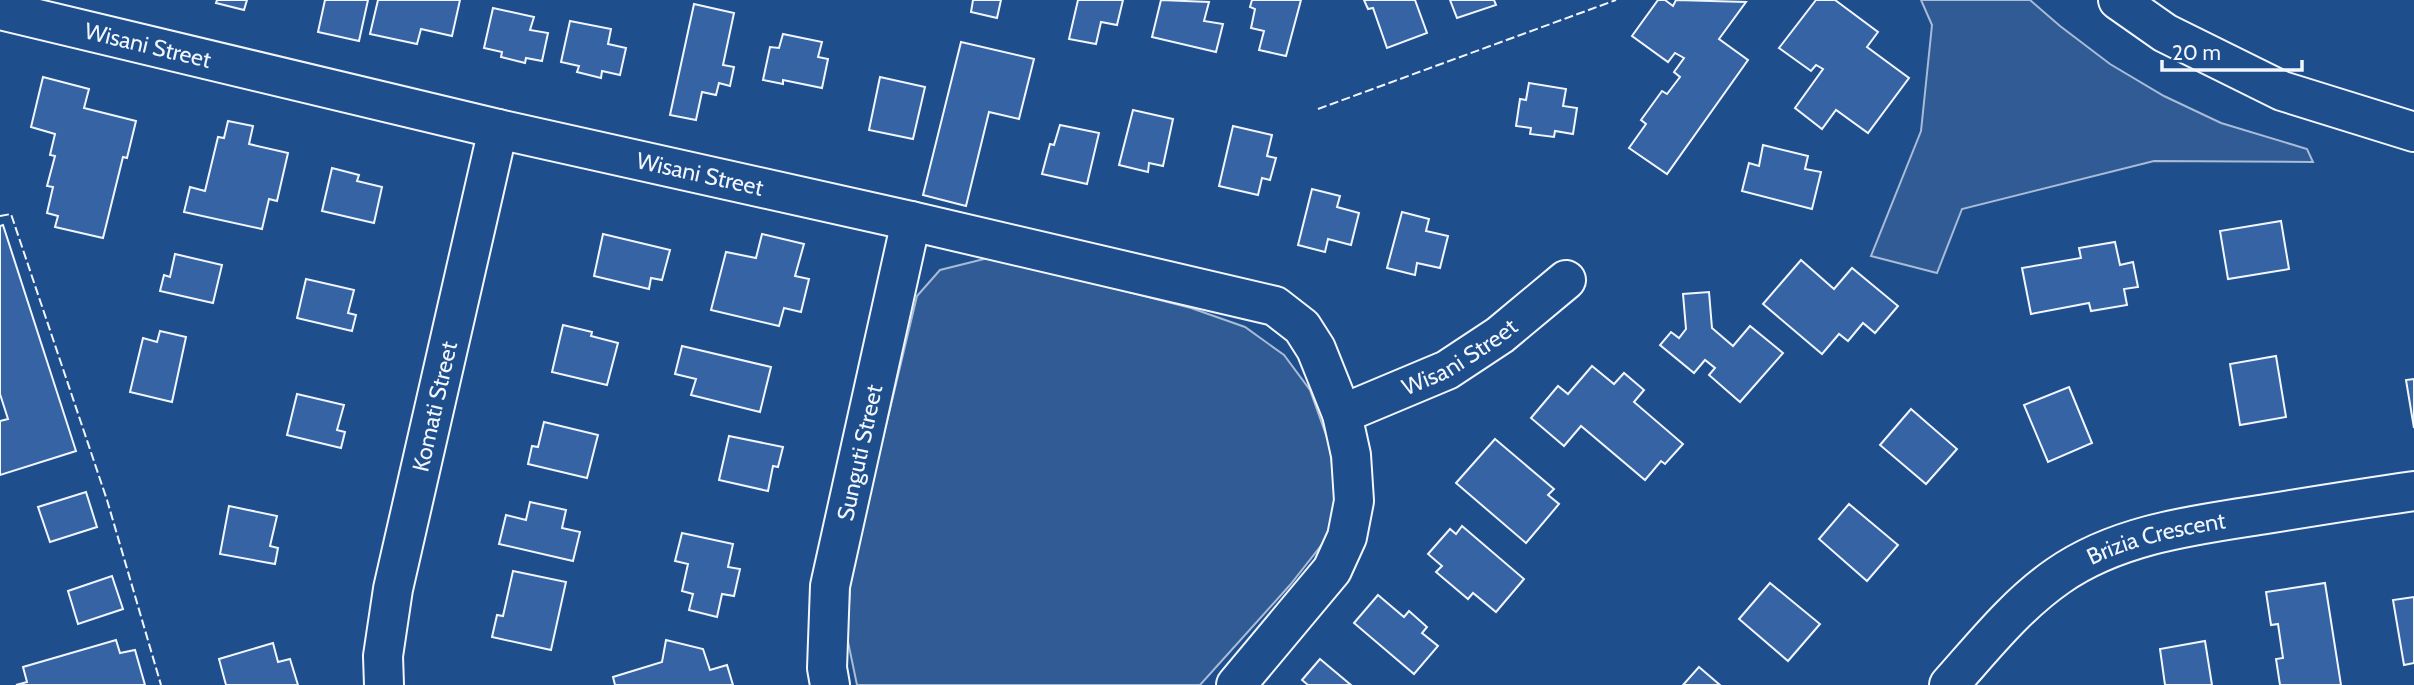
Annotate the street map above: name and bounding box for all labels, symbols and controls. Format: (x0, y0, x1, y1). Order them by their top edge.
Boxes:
street label: Wisani Street (82, 17, 214, 74)
scale bar (2162, 28, 2302, 72)
text: 20 m (2172, 40, 2221, 65)
street label: Wisani Street (634, 146, 766, 202)
street label: Wisani Street (1398, 312, 1523, 401)
street label: Komati Street (406, 338, 463, 474)
street label: Sunguti Street (831, 382, 888, 523)
street label: Brizia Crescent (2082, 506, 2228, 571)

